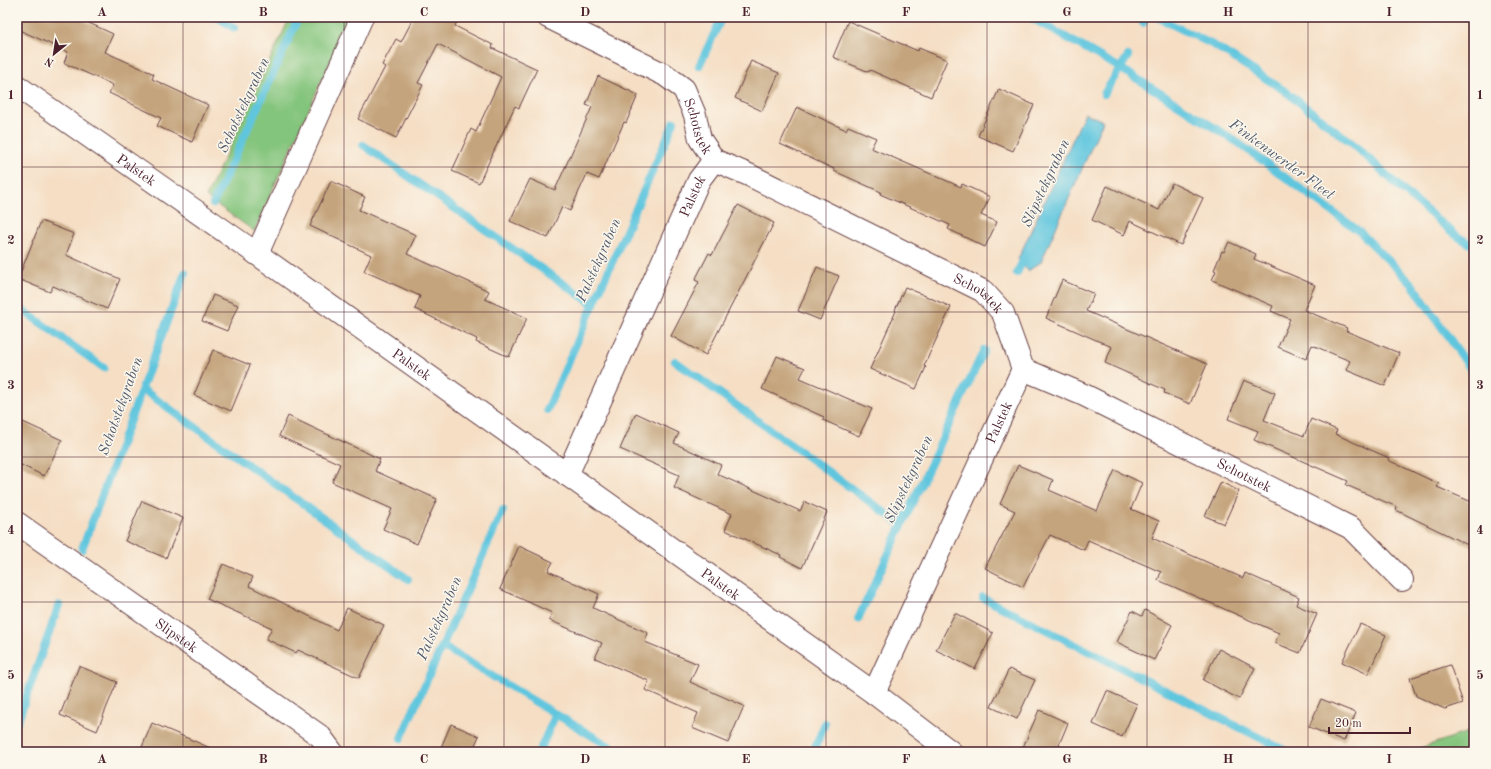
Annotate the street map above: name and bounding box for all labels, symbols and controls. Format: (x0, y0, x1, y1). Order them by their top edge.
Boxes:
text: A (97, 6, 107, 19)
text: B (258, 6, 268, 19)
text: C (420, 6, 428, 19)
text: D (580, 6, 590, 19)
text: E (742, 6, 751, 19)
text: F (902, 6, 911, 19)
text: G (1062, 6, 1072, 19)
text: H (1223, 6, 1234, 19)
text: I (1386, 6, 1392, 19)
north arrow (34, 34, 74, 74)
text: N (43, 54, 56, 68)
water label: Schotstekgraben (216, 55, 273, 156)
text: 1 (7, 89, 15, 102)
text: 1 (1476, 89, 1484, 102)
street label: Schotstek (681, 96, 714, 157)
water label: Finkenwerder Fleet (1225, 117, 1336, 203)
water label: Slipstekgraben (1019, 137, 1073, 230)
street label: Palstek (114, 152, 158, 189)
street label: Palstek (677, 172, 708, 219)
water label: Palstekgraben (574, 216, 625, 306)
text: 2 (7, 234, 15, 247)
text: 2 (1476, 234, 1484, 247)
street label: Schotstek (951, 271, 1006, 316)
street label: Palstek (389, 346, 433, 384)
water label: Schotstekgraben (97, 355, 146, 458)
text: 3 (7, 379, 15, 392)
text: 3 (1476, 379, 1484, 392)
street label: Palstek (984, 400, 1015, 446)
water label: Slipstekgraben (882, 433, 936, 526)
street label: Schotstek (1214, 456, 1273, 495)
text: 4 (7, 524, 15, 537)
text: 4 (1476, 524, 1484, 537)
street label: Palstek (698, 566, 742, 603)
water label: Palstekgraben (415, 574, 466, 664)
street label: Slipstek (152, 616, 200, 656)
text: 5 (7, 669, 15, 682)
text: 5 (1476, 669, 1484, 682)
scale bar (1329, 709, 1410, 735)
text: 20 m (1335, 718, 1362, 730)
text: A (97, 753, 107, 766)
text: B (258, 753, 268, 766)
text: C (420, 753, 428, 766)
text: D (580, 753, 590, 766)
text: E (742, 753, 751, 766)
text: F (902, 753, 911, 766)
text: G (1062, 753, 1072, 766)
text: H (1223, 753, 1234, 766)
text: I (1386, 753, 1392, 766)

